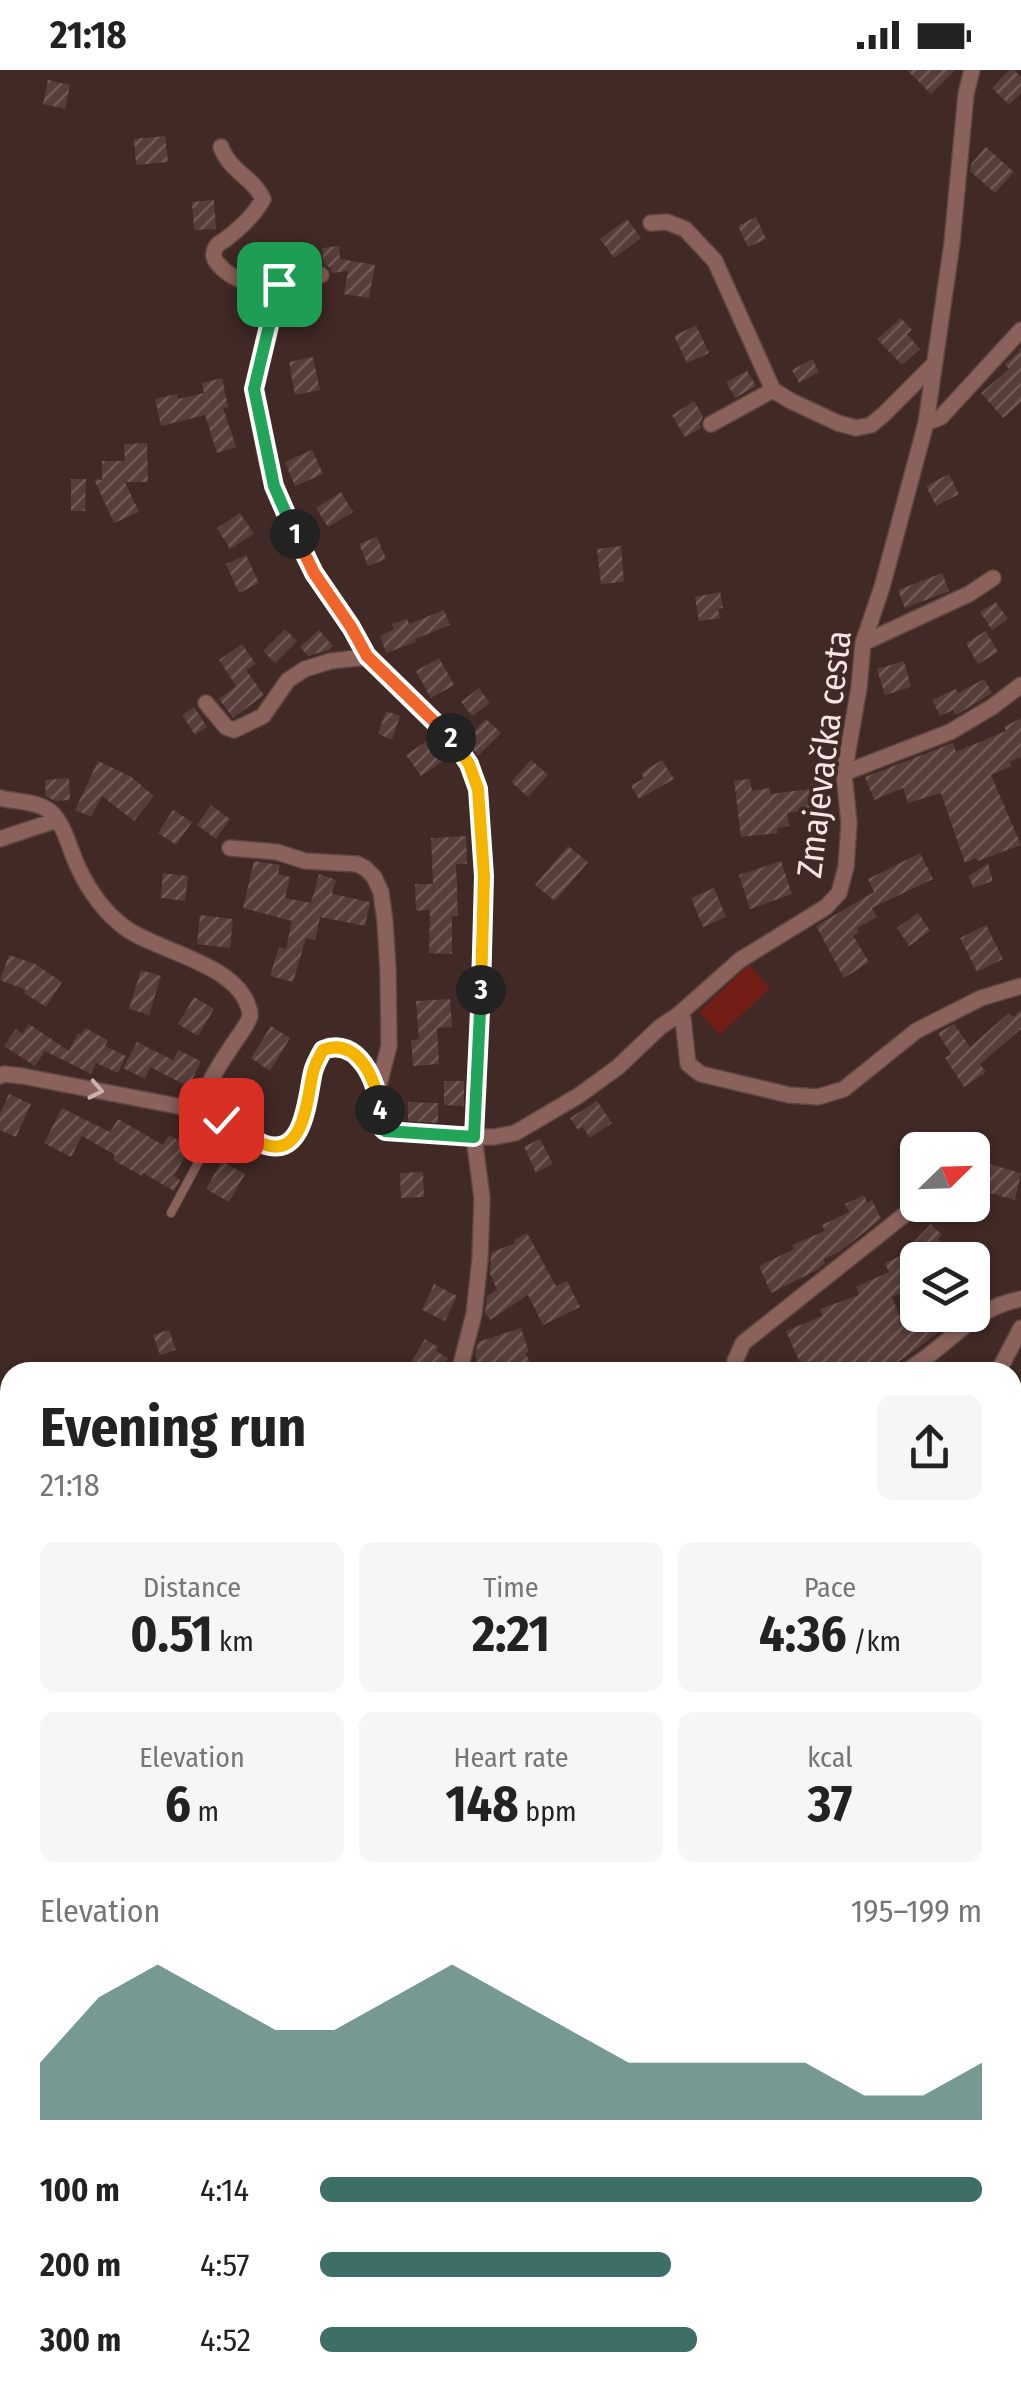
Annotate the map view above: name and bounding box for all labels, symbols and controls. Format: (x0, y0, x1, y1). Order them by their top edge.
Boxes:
text: 21:18 (50, 12, 127, 58)
pin (237, 242, 322, 327)
icon: arrive (252, 257, 307, 312)
pin: 1 (270, 509, 320, 559)
text: 1 (289, 517, 301, 550)
street label: Zmajevačka cesta (788, 628, 860, 880)
pin: 2 (426, 713, 476, 763)
text: 2 (445, 721, 457, 754)
pin: 3 (456, 965, 506, 1015)
text: 3 (474, 973, 488, 1006)
pin (179, 1078, 264, 1163)
one-way arrow (87, 1079, 104, 1100)
pin: 4 (355, 1085, 405, 1135)
icon: check (194, 1093, 249, 1148)
text: 4 (373, 1093, 387, 1126)
north arrow (900, 1132, 990, 1222)
map controls (900, 1132, 990, 1332)
button: layers (900, 1242, 990, 1332)
text: Evening run (40, 1395, 306, 1461)
button: share (877, 1395, 982, 1500)
text: 21:18 (40, 1466, 100, 1504)
text: Distance (143, 1571, 241, 1604)
text: Time (483, 1571, 539, 1604)
text: Pace (804, 1571, 856, 1604)
text: 0.51 (130, 1604, 213, 1664)
text: 2:21 (472, 1604, 550, 1664)
text: 4:36 (759, 1604, 847, 1664)
text: km (213, 1625, 254, 1658)
text: /km (847, 1625, 901, 1658)
text: Elevation (139, 1741, 245, 1774)
text: Heart rate (454, 1741, 568, 1774)
text: kcal (807, 1741, 853, 1774)
text: 6 (165, 1774, 191, 1834)
text: 148 (445, 1774, 519, 1834)
text: 37 (808, 1774, 852, 1834)
text: m (191, 1795, 219, 1828)
text: bpm (519, 1795, 577, 1828)
text: Elevation (40, 1892, 160, 1930)
text: 195–199 m (851, 1892, 982, 1930)
text: 100 m (40, 2171, 120, 2209)
text: 4:14 (200, 2171, 249, 2209)
text: 200 m (40, 2246, 121, 2284)
text: 4:57 (200, 2246, 249, 2284)
text: 300 m (40, 2321, 121, 2359)
text: 4:52 (200, 2321, 251, 2359)

